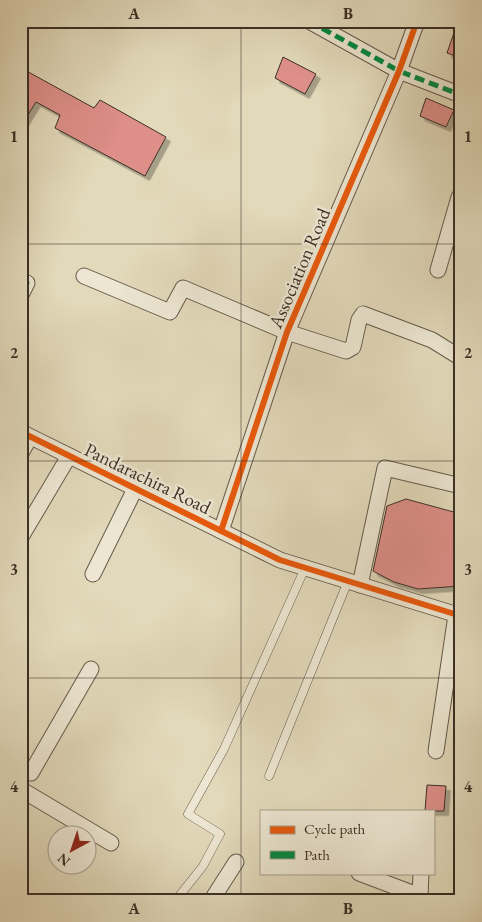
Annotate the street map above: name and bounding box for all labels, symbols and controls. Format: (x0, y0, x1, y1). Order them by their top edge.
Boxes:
text: A (127, 3, 140, 24)
text: B (343, 3, 353, 24)
text: 1 (10, 126, 18, 147)
text: 1 (464, 126, 472, 147)
street label: Association Road (262, 204, 336, 333)
text: 2 (10, 342, 19, 363)
text: 2 (464, 342, 473, 363)
street label: Pandarachira Road (80, 437, 216, 520)
text: 3 (10, 559, 18, 580)
text: 3 (464, 559, 472, 580)
text: 4 (10, 776, 19, 797)
text: 4 (464, 776, 473, 797)
legend (260, 810, 434, 874)
text: Cycle path (304, 819, 366, 838)
north arrow (48, 824, 98, 874)
text: Path (304, 845, 330, 864)
text: N (53, 849, 74, 870)
text: A (127, 898, 140, 919)
text: B (343, 898, 353, 919)

